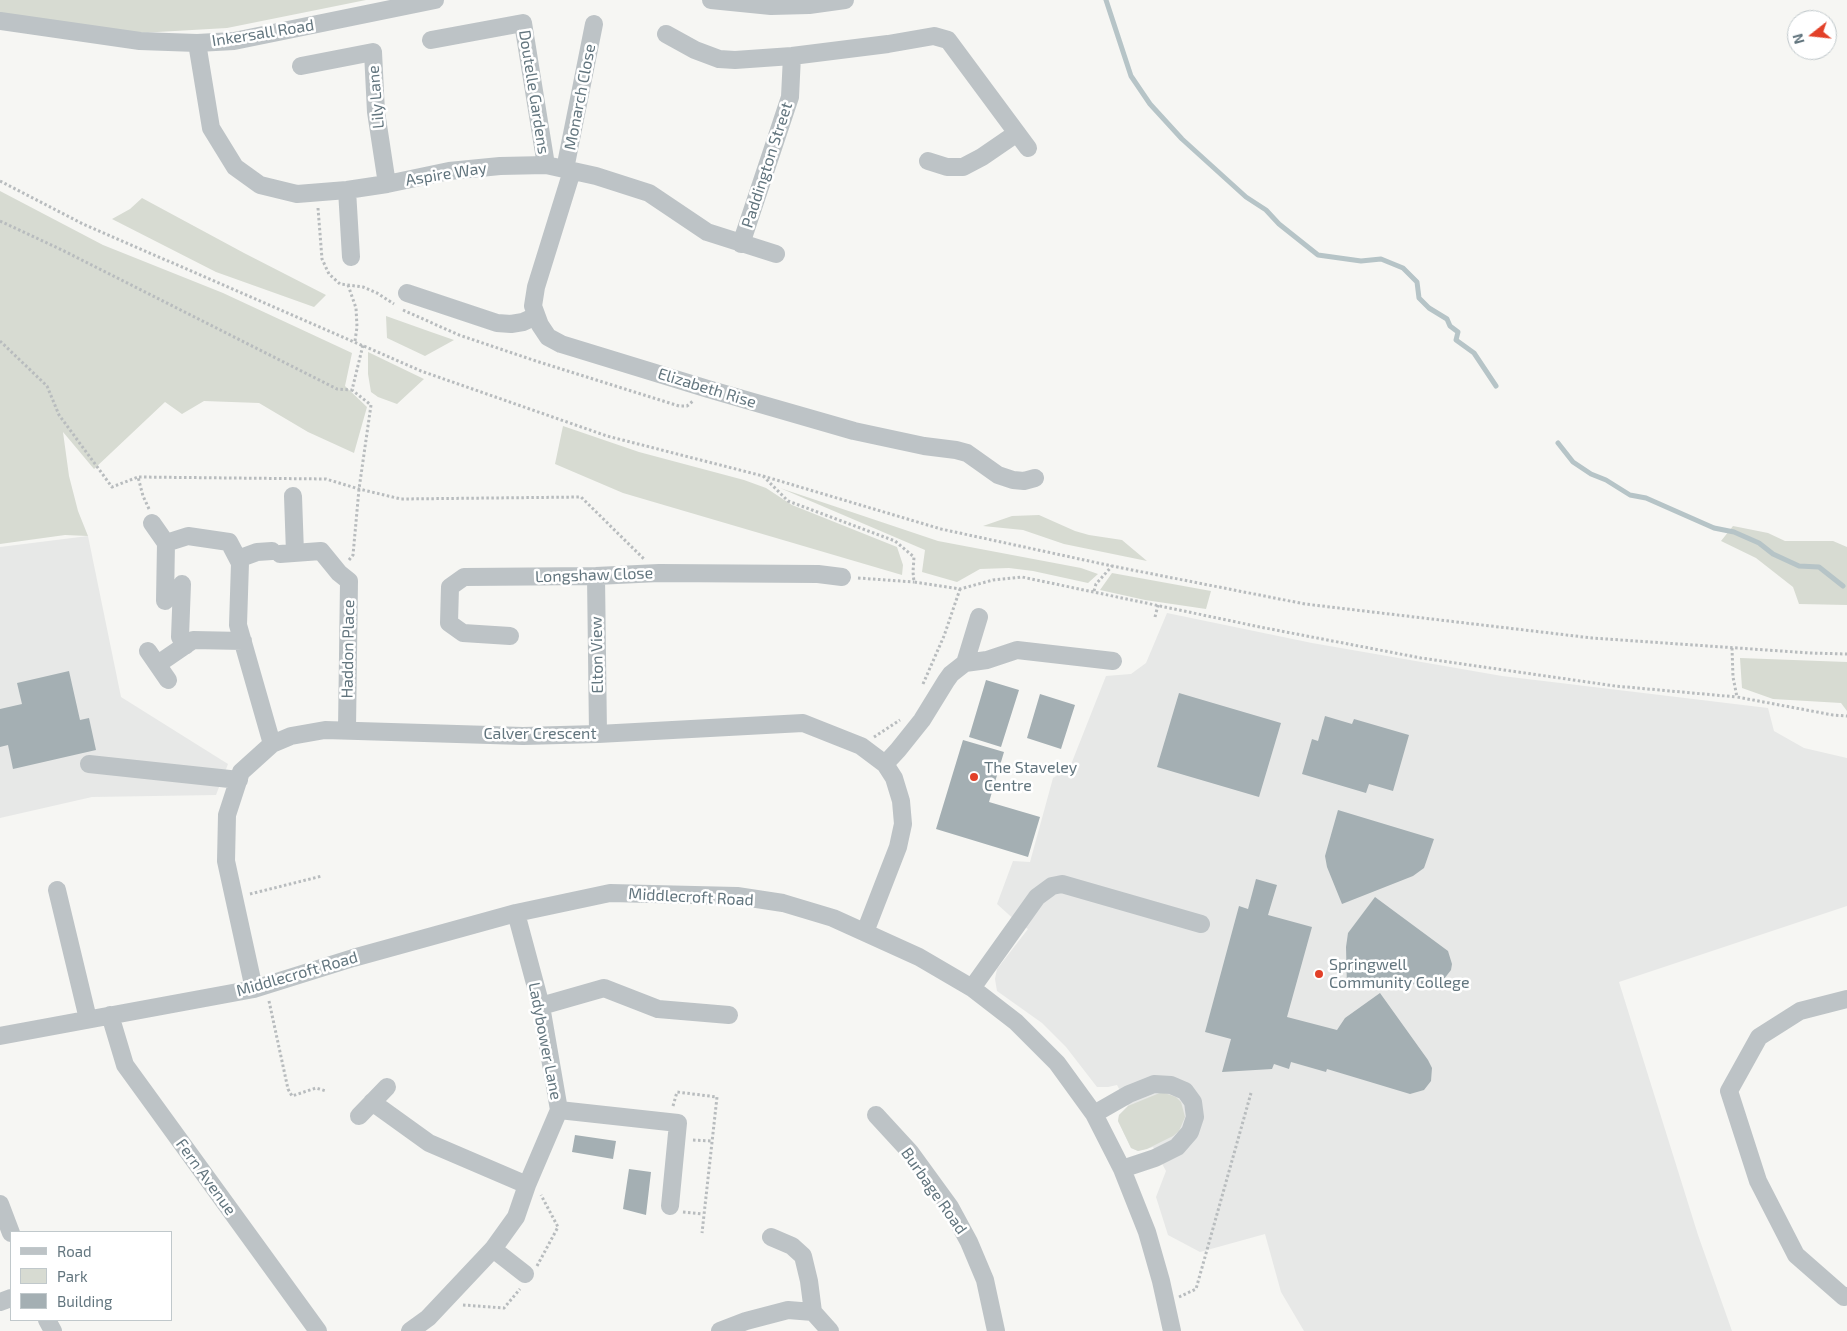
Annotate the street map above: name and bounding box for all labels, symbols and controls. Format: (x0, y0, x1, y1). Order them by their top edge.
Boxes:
north arrow (1787, 10, 1837, 60)
street label: Inkersall Road (211, 15, 315, 51)
street label: Doutelle Gardens (515, 29, 553, 155)
text: N (1788, 32, 1808, 46)
street label: Monarch Close (560, 42, 600, 152)
street label: Lily Lane (364, 65, 388, 129)
street label: Paddington Street (738, 100, 796, 230)
street label: Aspire Way (404, 158, 488, 190)
street label: Elizabeth Rise (655, 364, 759, 412)
street label: Longshaw Close (535, 563, 653, 587)
street label: Haddon Place (338, 599, 358, 699)
street label: Elton View (587, 616, 607, 694)
street label: Calver Crescent (484, 724, 596, 744)
place label: The Staveley Centre (984, 758, 1077, 796)
marker: The Staveley Centre (968, 771, 980, 783)
street label: Middlecroft Road (628, 884, 754, 910)
street label: Middlecroft Road (234, 947, 360, 1001)
place label: Springwell Community College (1329, 955, 1470, 993)
marker: Springwell Community College (1313, 968, 1325, 980)
street label: Ladybower Lane (524, 981, 566, 1101)
street label: Fern Avenue (172, 1135, 240, 1219)
street label: Burbage Road (897, 1144, 971, 1238)
legend (10, 1231, 172, 1321)
text: Road (57, 1242, 92, 1260)
text: Park (57, 1267, 88, 1285)
text: Building (57, 1292, 112, 1310)

